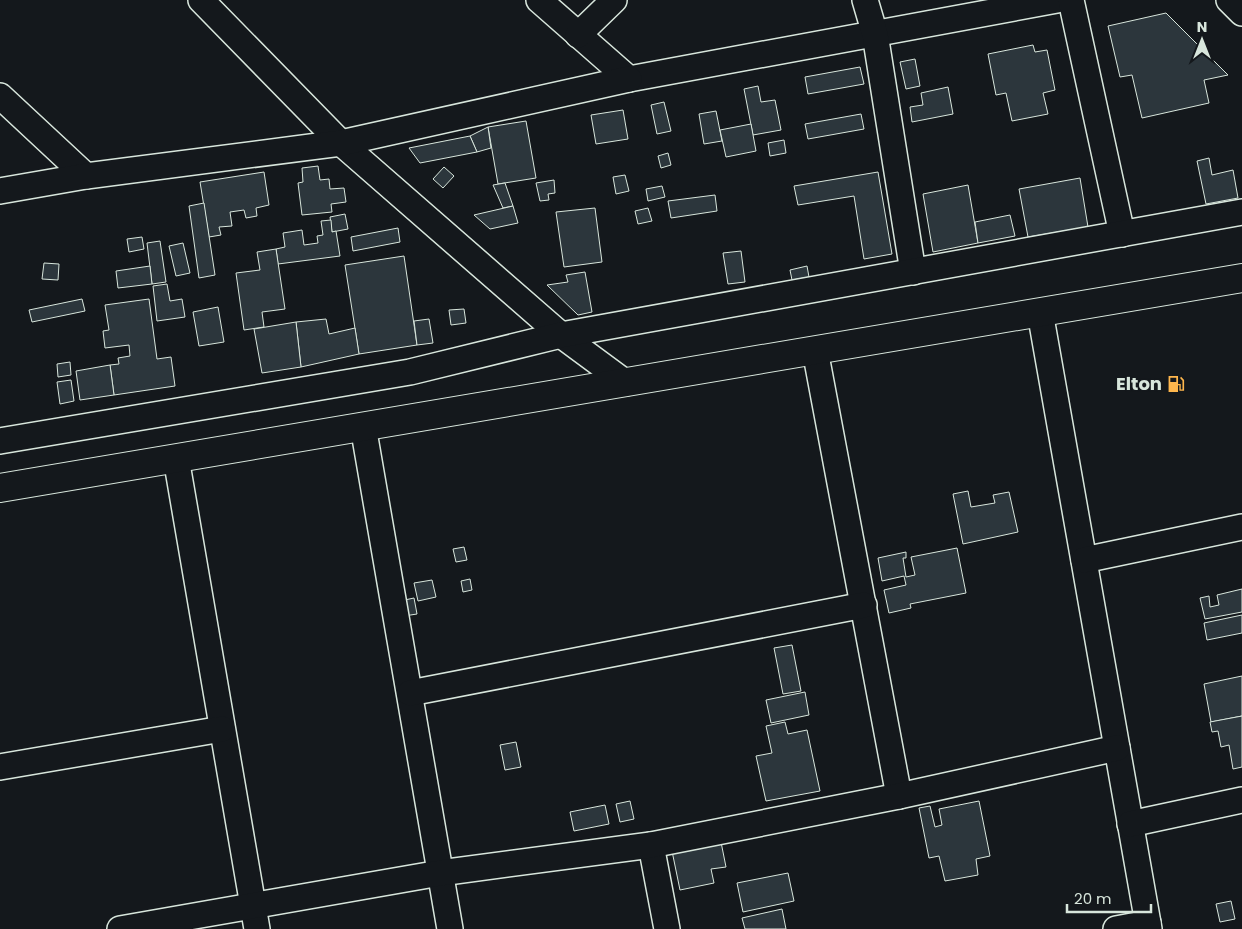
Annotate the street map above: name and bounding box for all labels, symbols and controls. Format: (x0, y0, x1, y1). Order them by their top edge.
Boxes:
north arrow (1177, 15, 1227, 65)
text: N (1197, 17, 1207, 37)
place label: Elton (1116, 371, 1162, 396)
fuel station icon: Elton (1166, 374, 1186, 394)
scale bar (1067, 882, 1151, 914)
text: 20 m (1074, 888, 1112, 909)

